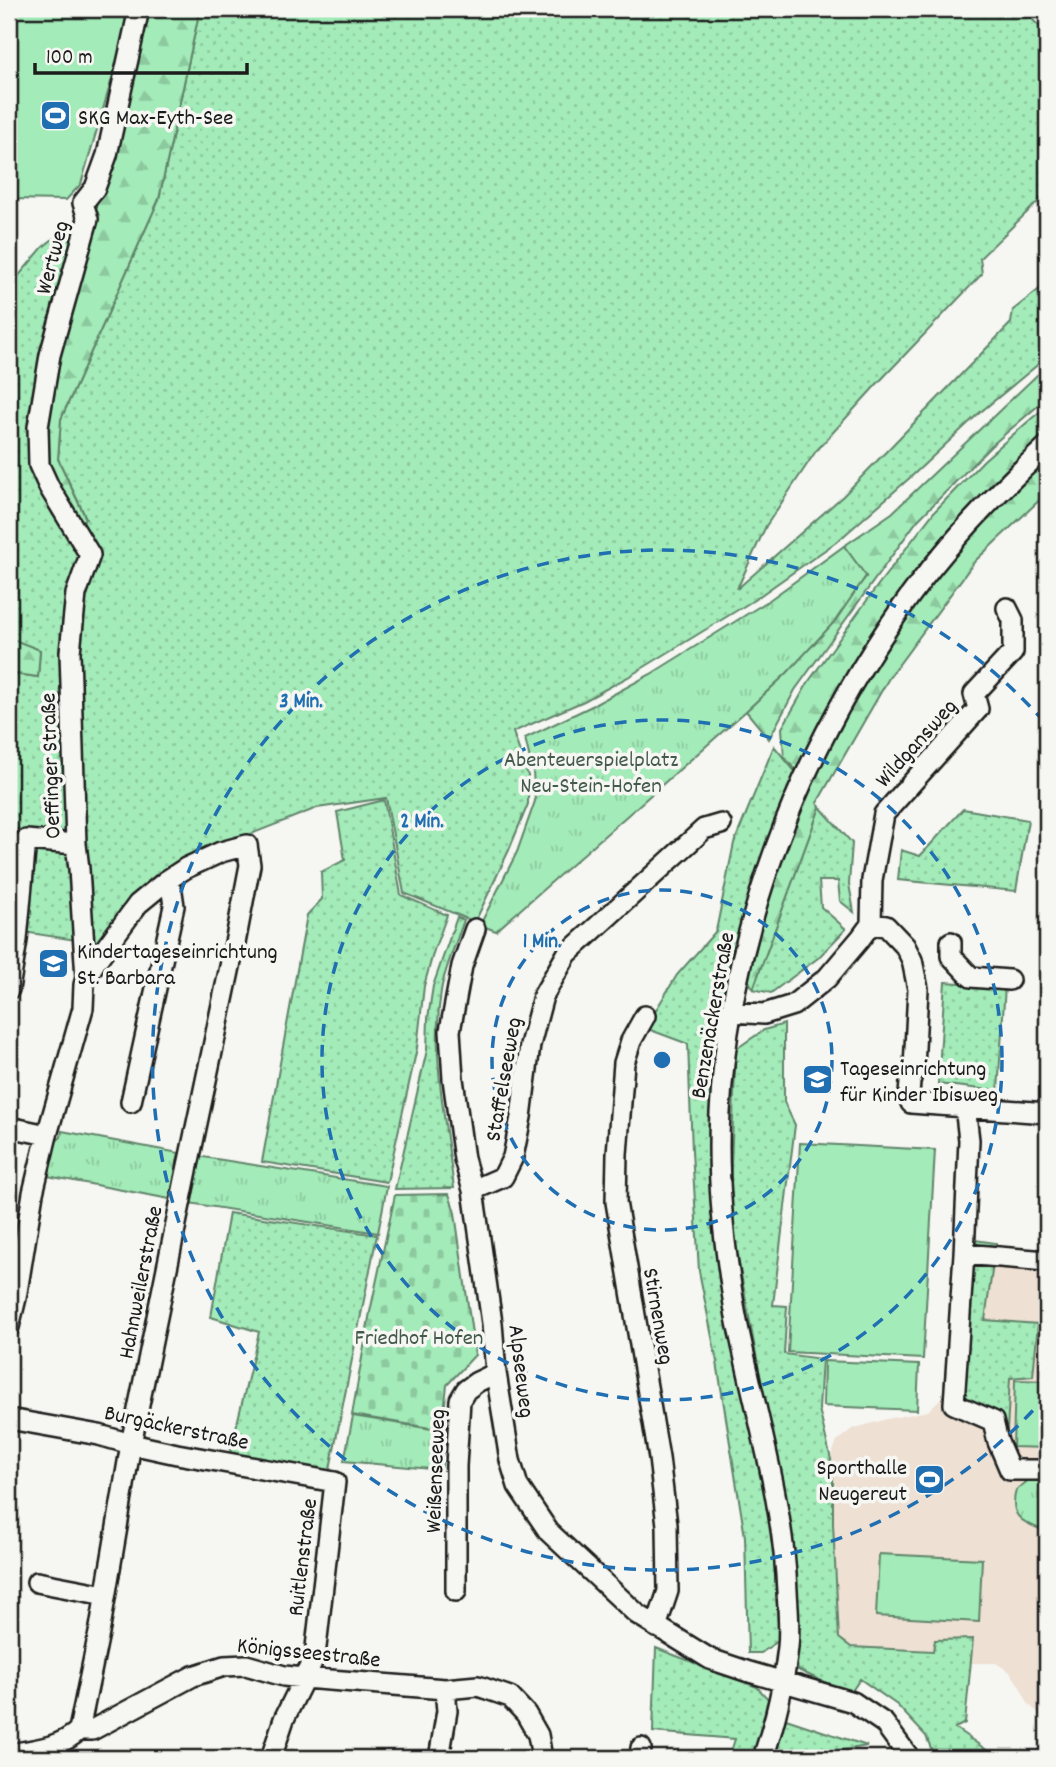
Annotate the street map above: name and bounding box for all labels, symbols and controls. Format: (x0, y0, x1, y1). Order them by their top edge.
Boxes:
scale bar (35, 32, 247, 76)
text: 100 m (46, 44, 93, 74)
sports icon: SKG Max-Eyth-See (38, 99, 72, 133)
place label: SKG Max-Eyth-See (78, 103, 233, 136)
street label: Wertweg (29, 217, 80, 299)
text: 3 Min. (279, 688, 323, 718)
street label: Oeffinger Straße (33, 692, 72, 839)
street label: Wildgansweg (869, 692, 967, 796)
park label: Abenteuerspielplatz Neu-Stein-Hofen (504, 745, 679, 804)
text: 2 Min. (400, 808, 444, 838)
text: 1 Min. (523, 928, 561, 958)
street label: Benzenäckerstraße (684, 930, 745, 1101)
place label: Kindertageseinrichtung St. Barbara (77, 937, 278, 996)
school or university icon: Kindertageseinrichtung St. Barbara (37, 946, 71, 980)
street label: Staffelseeweg (478, 1015, 533, 1144)
centre of rings (650, 1048, 674, 1072)
place label: Tageseinrichtung für Kinder Ibisweg (840, 1054, 998, 1113)
school or university icon: Tageseinrichtung für Kinder Ibisweg (800, 1063, 834, 1097)
street label: Hahnweilerstraße (111, 1203, 173, 1362)
street label: Stirnenweg (632, 1266, 681, 1368)
park label: Friedhof Hofen (355, 1323, 483, 1356)
street label: Alpseeweg (497, 1323, 542, 1420)
street label: Burgäckerstraße (101, 1398, 251, 1461)
street label: Weißenseeweg (419, 1409, 456, 1534)
place label: Sporthalle Neugereut (817, 1453, 907, 1512)
sports icon: Sporthalle Neugereut (913, 1462, 947, 1496)
street label: Ruitlenstraße (281, 1497, 328, 1618)
street label: Königsseestraße (235, 1631, 382, 1678)

